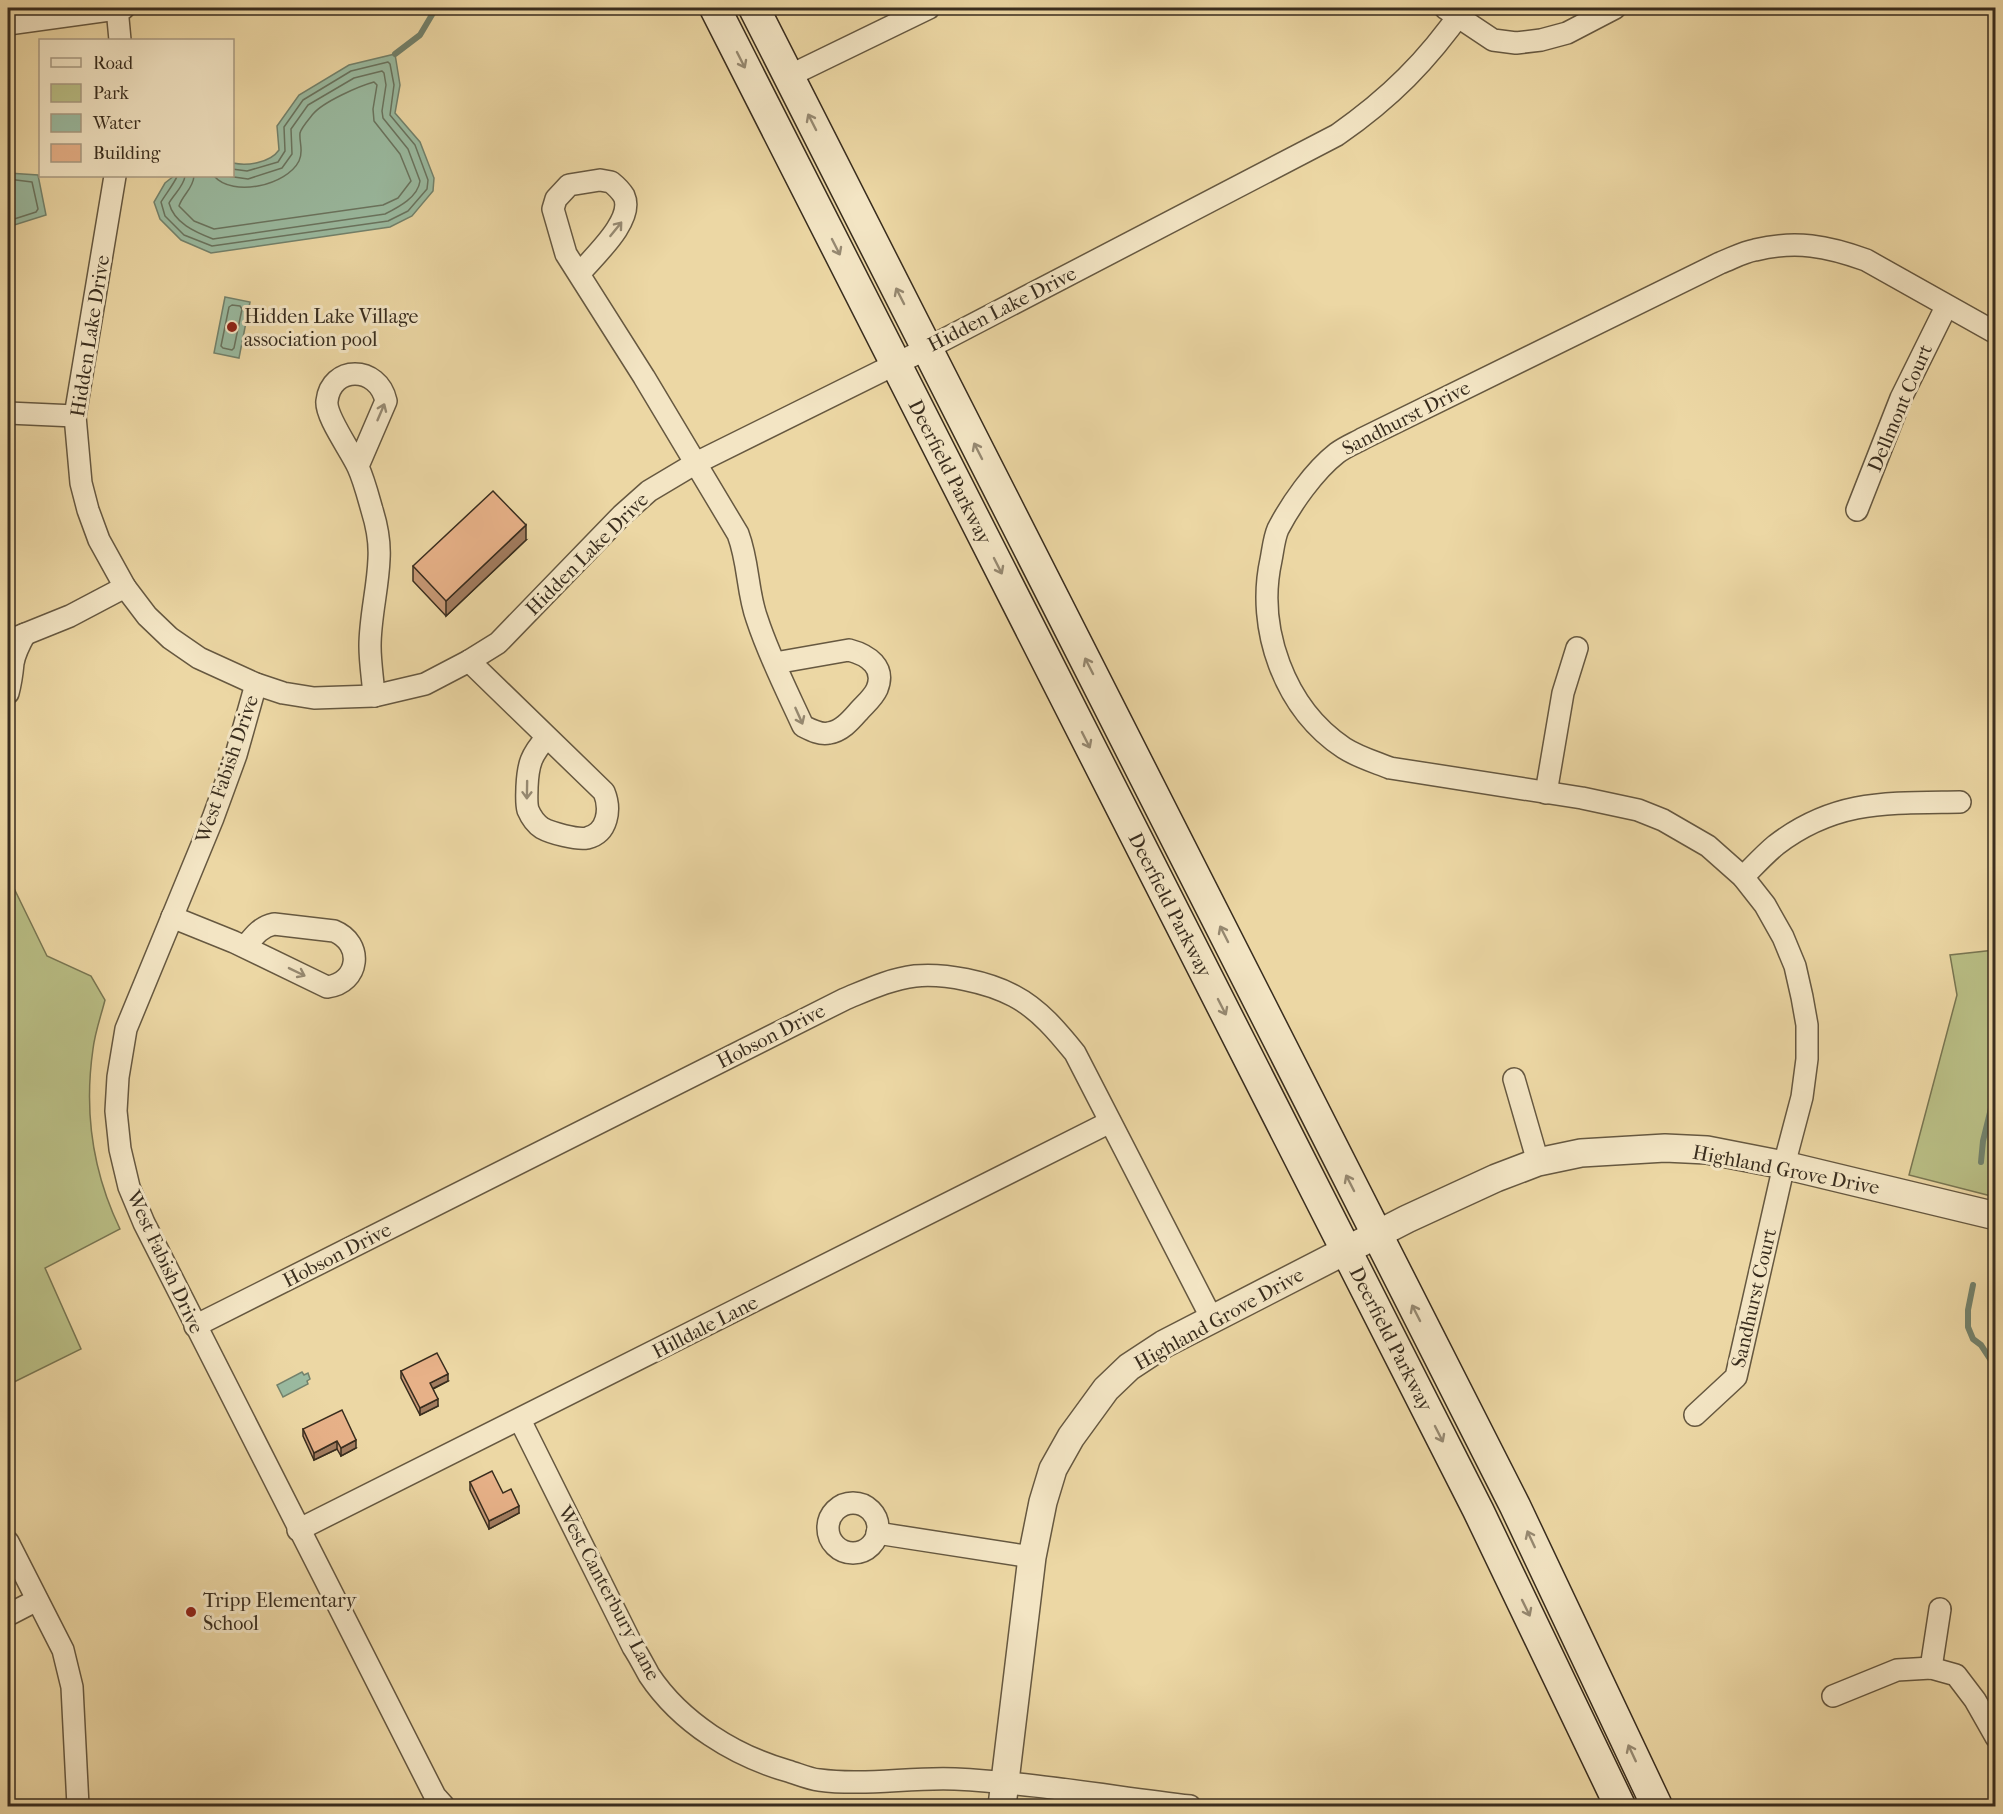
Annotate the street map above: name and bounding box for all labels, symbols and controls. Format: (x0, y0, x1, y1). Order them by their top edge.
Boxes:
legend (39, 39, 234, 177)
one-way arrow (736, 50, 747, 68)
text: Road (93, 53, 133, 74)
text: Park (93, 83, 130, 104)
text: Water (92, 113, 141, 134)
one-way arrow (806, 114, 818, 132)
text: Building (93, 143, 161, 164)
one-way arrow (610, 221, 623, 237)
one-way arrow (831, 238, 842, 256)
street label: Hidden Lake Drive (66, 253, 114, 419)
street label: Hidden Lake Drive (924, 262, 1080, 356)
one-way arrow (894, 288, 905, 306)
place label: Hidden Lake Village association pool (244, 305, 419, 351)
marker: Hidden Lake Village association pool (225, 320, 239, 334)
street label: Dellmont Court (1863, 341, 1937, 475)
street label: Sandhurst Drive (1338, 376, 1474, 460)
street label: Deerfield Parkway (904, 396, 997, 549)
one-way arrow (376, 403, 387, 422)
one-way arrow (972, 442, 984, 460)
street label: Hidden Lake Drive (521, 488, 653, 620)
one-way arrow (992, 557, 1004, 574)
one-way arrow (1082, 657, 1094, 675)
street label: West Fabish Drive (191, 692, 263, 847)
one-way arrow (793, 707, 805, 725)
one-way arrow (1081, 730, 1093, 748)
one-way arrow (522, 779, 533, 799)
street label: Deerfield Parkway (1124, 829, 1217, 982)
one-way arrow (1218, 925, 1230, 943)
one-way arrow (288, 967, 306, 979)
one-way arrow (1217, 998, 1228, 1016)
street label: Hobson Drive (713, 999, 829, 1073)
street label: Highland Grove Drive (1691, 1141, 1882, 1199)
one-way arrow (1343, 1174, 1355, 1192)
street label: West Fabish Drive (121, 1186, 208, 1337)
street label: Hobson Drive (279, 1218, 395, 1292)
street label: Sandhurst Court (1727, 1226, 1781, 1370)
street label: Highland Grove Drive (1130, 1263, 1308, 1375)
street label: Deerfield Parkway (1345, 1263, 1438, 1416)
street label: Hilldale Lane (648, 1291, 762, 1363)
one-way arrow (1410, 1305, 1422, 1322)
one-way arrow (1434, 1424, 1445, 1442)
street label: West Canterbury Lane (553, 1501, 665, 1684)
one-way arrow (1524, 1531, 1536, 1549)
place label: Tripp Elementary School (203, 1589, 358, 1635)
one-way arrow (1520, 1599, 1532, 1617)
marker: Tripp Elementary School (184, 1605, 198, 1619)
one-way arrow (1626, 1745, 1638, 1763)

